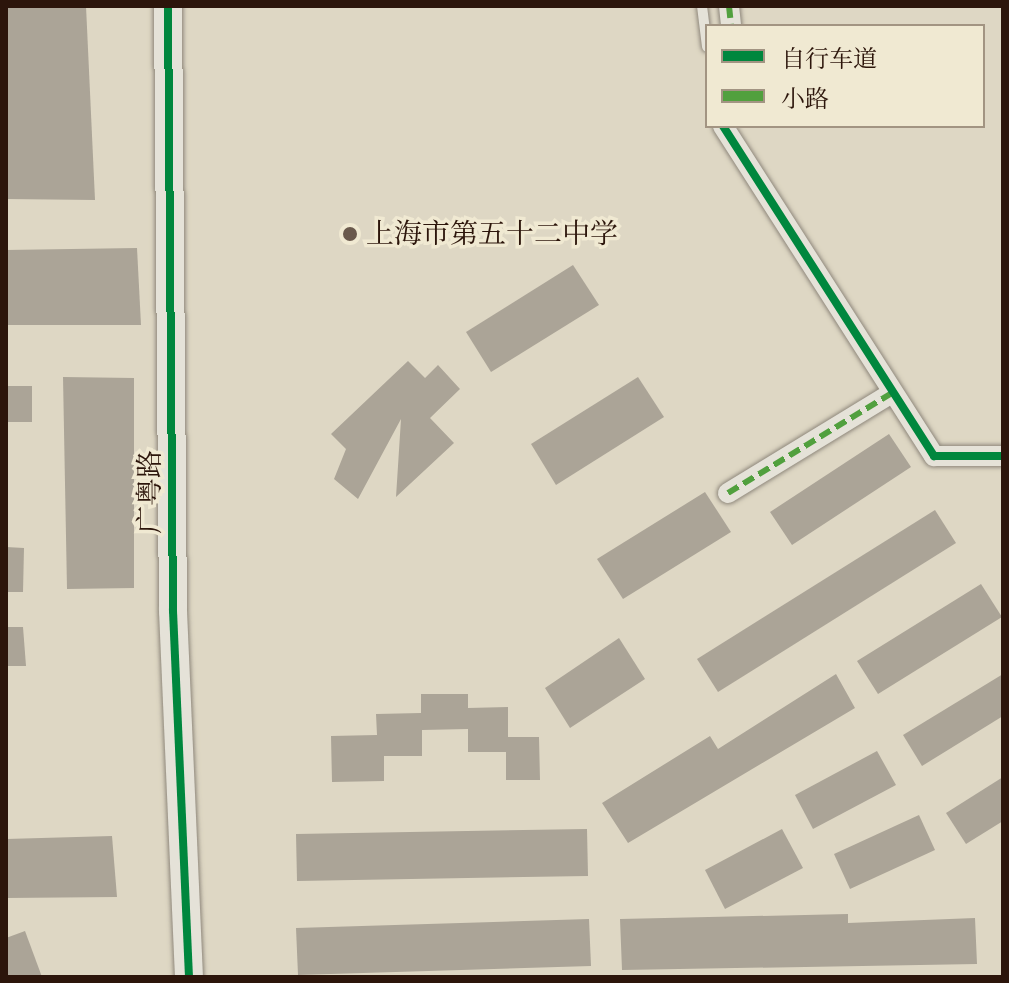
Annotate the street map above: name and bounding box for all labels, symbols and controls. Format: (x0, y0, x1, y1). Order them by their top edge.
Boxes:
legend (705, 24, 985, 128)
text: 自行车道 (781, 45, 877, 73)
text: 小路 (781, 85, 829, 113)
place label: 上海市第五十二中学 (366, 217, 618, 251)
marker: 上海市第五十二中学 (341, 225, 359, 243)
street label: 广粤路 (133, 450, 167, 534)

